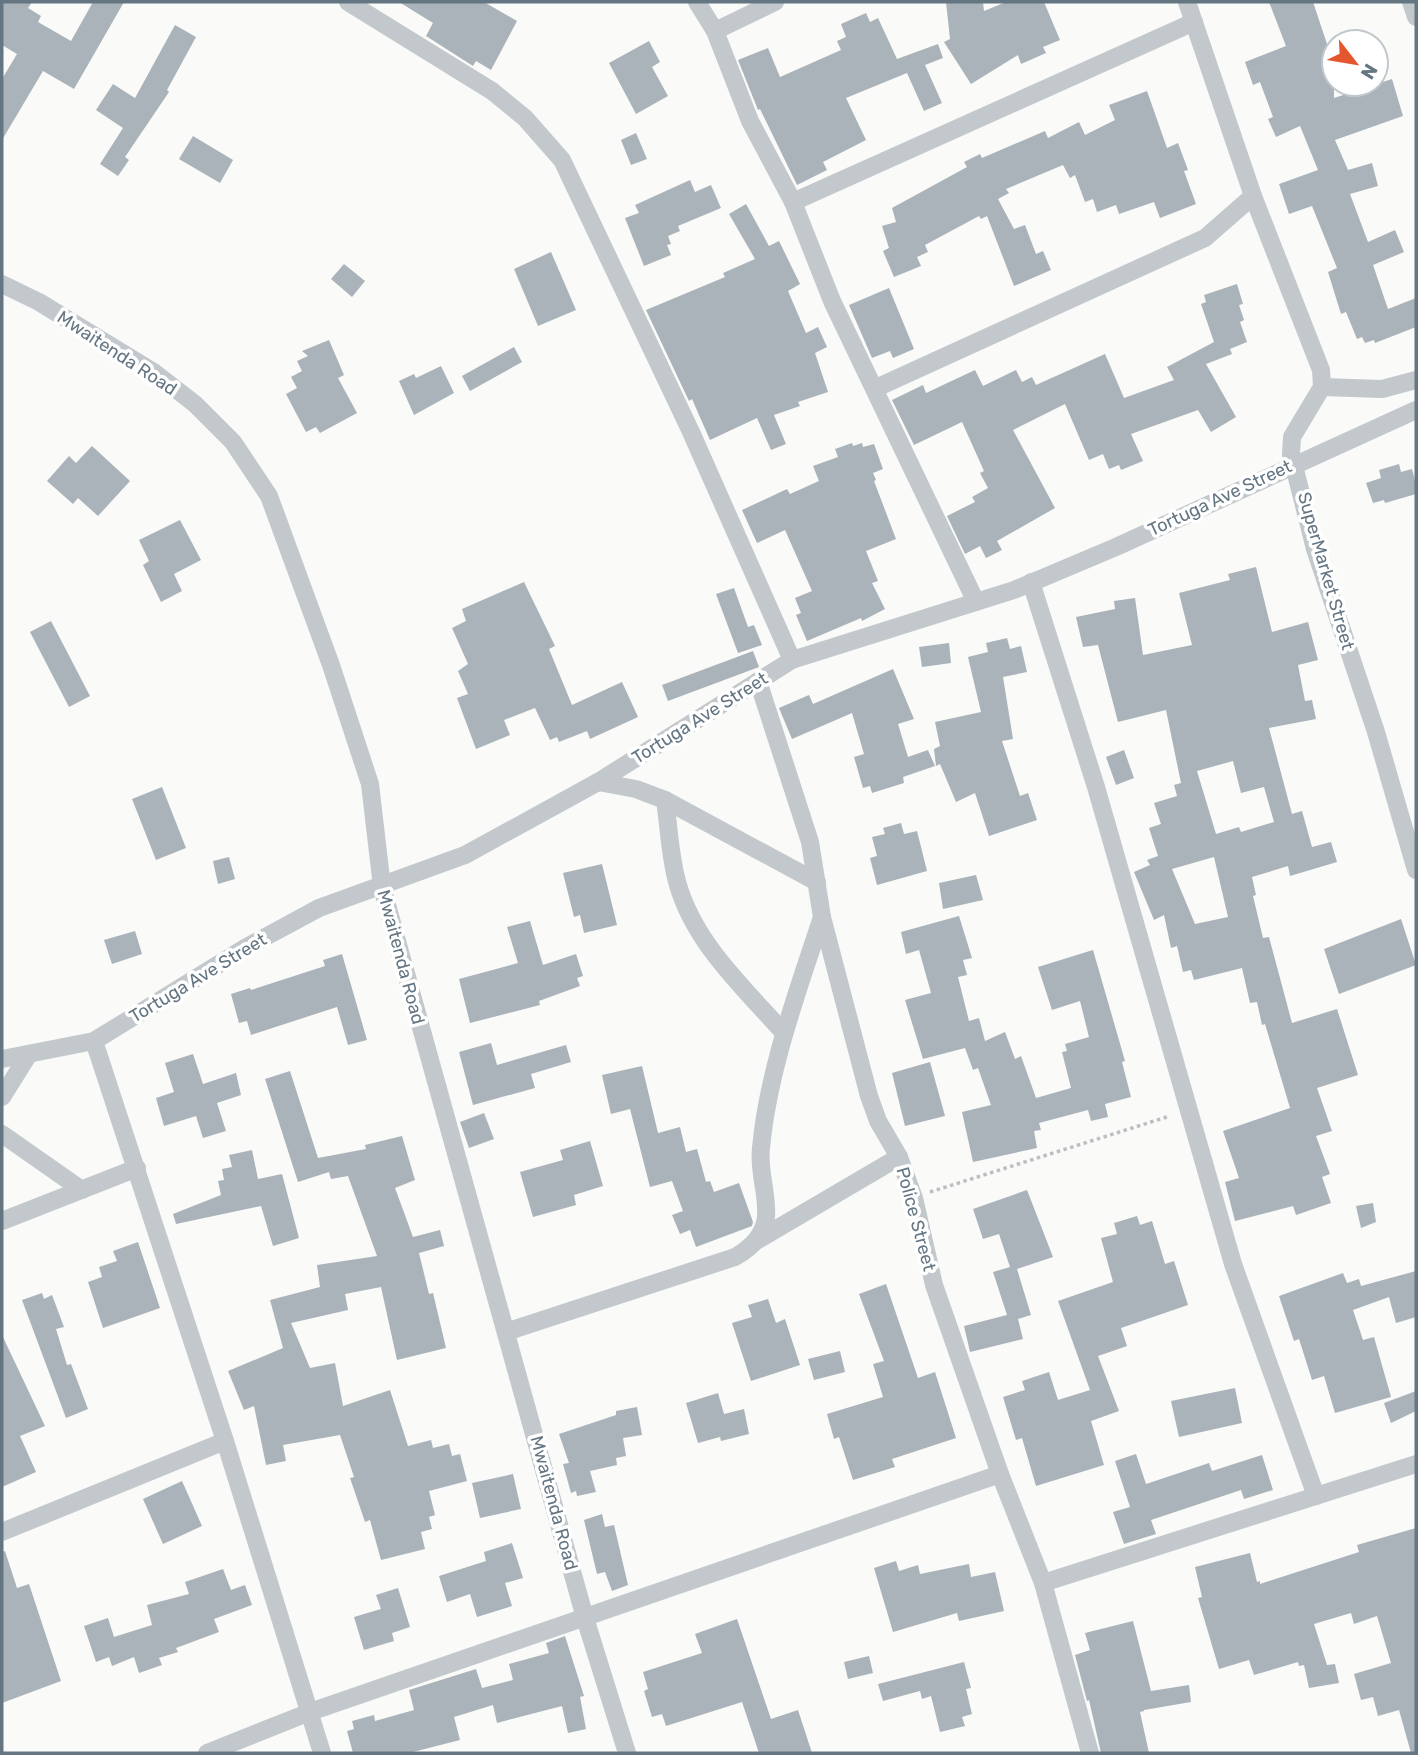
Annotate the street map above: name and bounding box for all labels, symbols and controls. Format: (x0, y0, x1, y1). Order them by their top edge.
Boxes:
north arrow (1320, 28, 1390, 98)
text: N (1356, 60, 1383, 83)
street label: Mwaitenda Road (53, 306, 181, 400)
street label: Tortuga Ave Street (1145, 455, 1295, 541)
street label: SuperMarket Street (1293, 490, 1359, 652)
street label: Tortuga Ave Street (628, 667, 772, 769)
street label: Mwaitenda Road (372, 887, 430, 1027)
street label: Tortuga Ave Street (125, 928, 271, 1028)
street label: Police Street (892, 1164, 940, 1274)
street label: Mwaitenda Road (525, 1433, 583, 1573)

